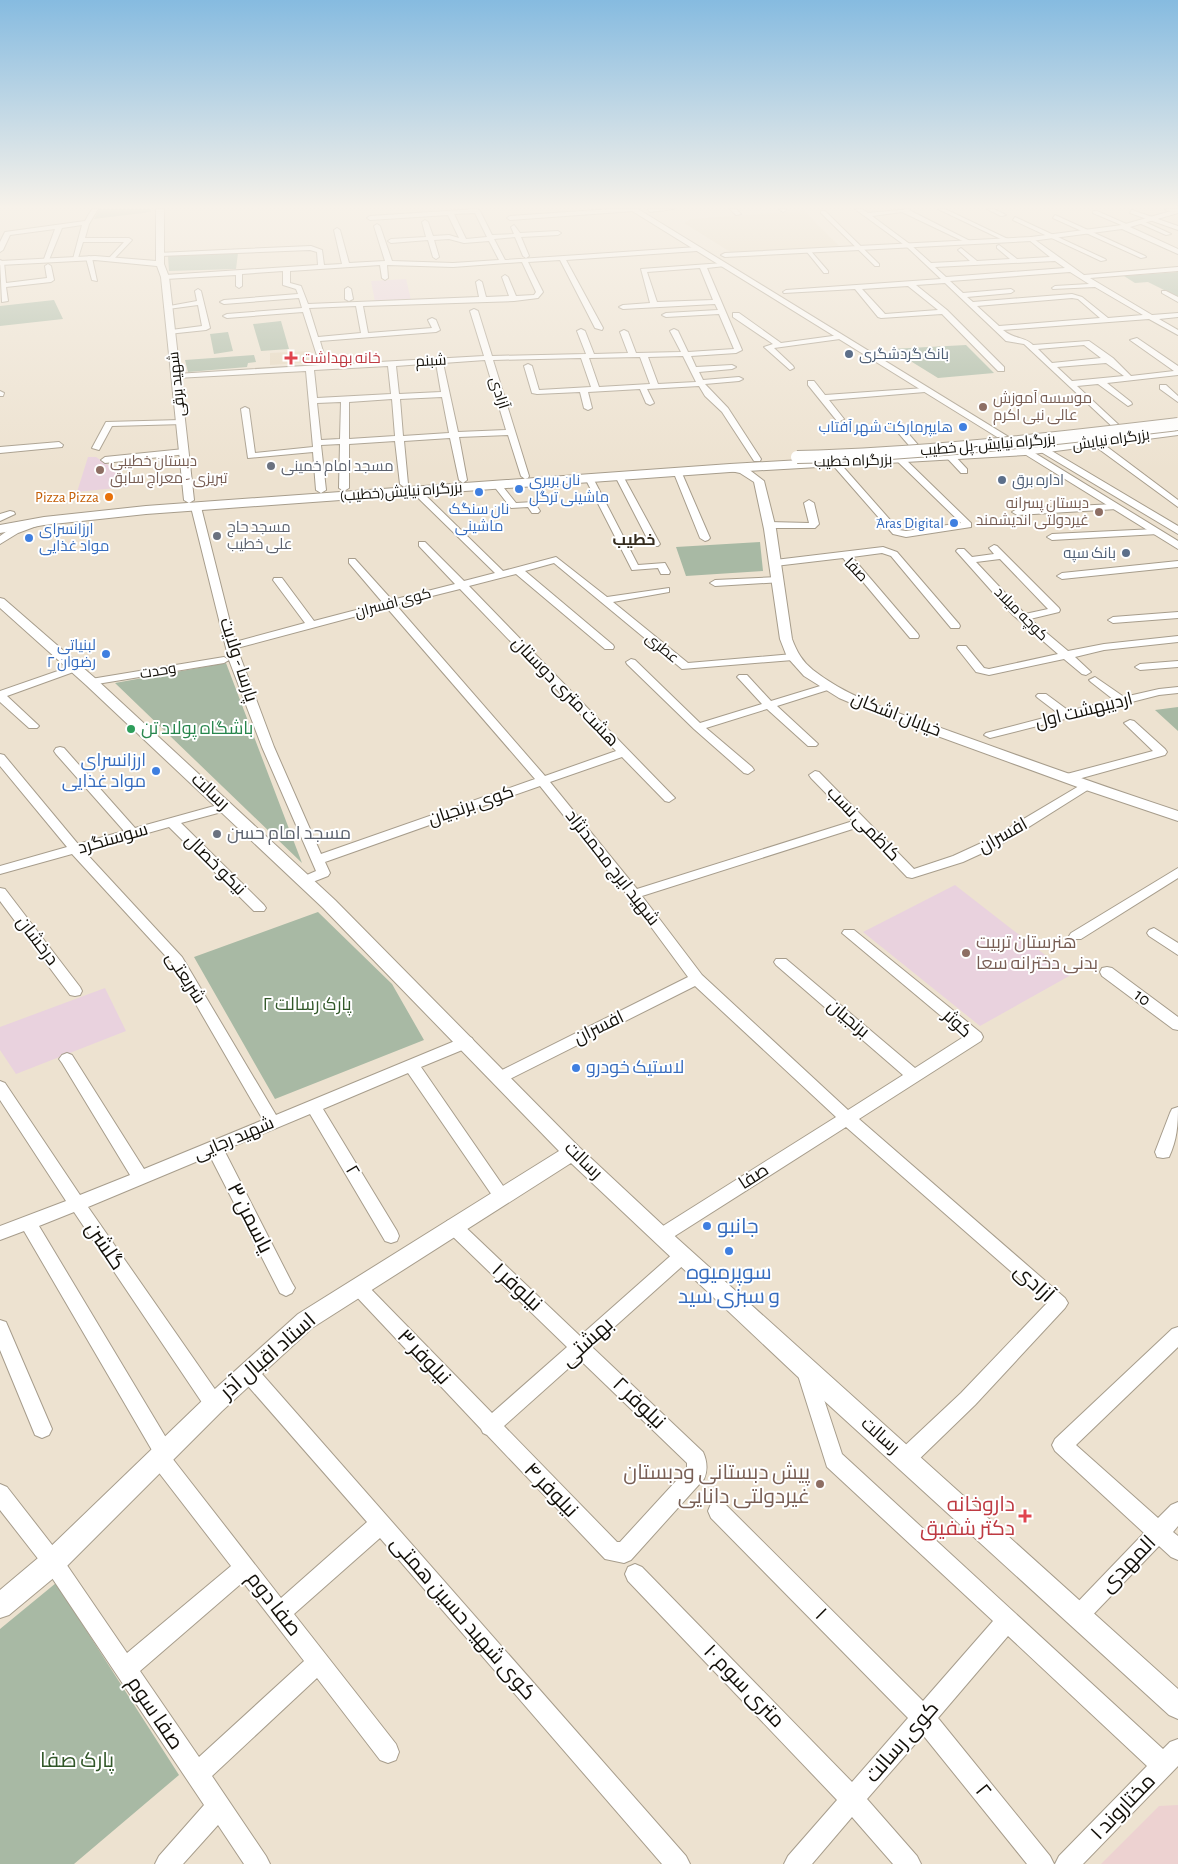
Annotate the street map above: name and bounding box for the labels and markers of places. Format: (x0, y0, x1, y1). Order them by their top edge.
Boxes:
place label: بانک گردشگری (859, 346, 949, 364)
marker: بانک گردشگری (843, 348, 855, 360)
place label: خانه بهداشت (302, 350, 381, 368)
marker: خانه بهداشت (284, 351, 298, 365)
place label: موسسه آموزش عالی نبی اکرم (993, 390, 1092, 425)
marker: موسسه آموزش عالی نبی اکرم (977, 401, 989, 413)
place label: هایپرمارکت شهر آفتاب (819, 419, 953, 437)
marker: هایپرمارکت شهر آفتاب (957, 421, 969, 433)
place label: دبستان خطیبی تبریزی - معراج سابق (110, 454, 228, 489)
place label: مسجد امام خمینی (281, 459, 394, 476)
marker: مسجد امام خمینی (265, 460, 277, 472)
marker: دبستان خطیبی تبریزی - معراج سابق (94, 464, 106, 476)
place label: نان بربری ماشینی ترگل (529, 473, 609, 507)
place label: اداره برق (1012, 473, 1064, 490)
marker: اداره برق (996, 474, 1008, 486)
marker: نان بربری ماشینی ترگل (513, 483, 525, 495)
marker: نان سنگک ماشینی (473, 486, 485, 498)
place label: Pizza Pizza (35, 490, 99, 505)
marker: Pizza Pizza (103, 491, 115, 503)
place label: دبستان پسرانه غیردولتی اندیشمند (976, 496, 1089, 530)
place label: نان سنگک ماشینی (449, 502, 509, 536)
marker: دبستان پسرانه غیردولتی اندیشمند (1093, 506, 1105, 518)
place label: َAras Digital (876, 516, 944, 531)
marker: َAras Digital (948, 517, 960, 529)
place label: مسجد حاج علی خطیب (227, 520, 292, 554)
place label: ارزانسرای مواد غذایی (39, 522, 109, 556)
marker: مسجد حاج علی خطیب (211, 530, 223, 542)
marker: ارزانسرای مواد غذایی (23, 532, 35, 544)
place label: بانک سپه (1063, 546, 1116, 563)
marker: بانک سپه (1120, 547, 1132, 559)
place label: لبنیاتی رضوان ۲ (47, 638, 96, 672)
marker: لبنیاتی رضوان ۲ (100, 648, 112, 660)
place label: باشگاه پولاد تن (141, 719, 253, 740)
marker: باشگاه پولاد تن (125, 723, 137, 735)
place label: ارزانسراى مواد غذایى (62, 752, 146, 792)
marker: ارزانسراى مواد غذایى (150, 765, 162, 777)
place label: مسجد امام حسن (227, 825, 351, 845)
marker: مسجد امام حسن (211, 828, 223, 840)
place label: هنرستان تربیت بدنی دخترانه سعا (976, 934, 1098, 974)
marker: هنرستان تربیت بدنی دخترانه سعا (960, 947, 972, 959)
place label: لاستیک خودرو (586, 1059, 684, 1078)
marker: لاستیک خودرو (570, 1062, 582, 1074)
place label: جانبو (717, 1216, 759, 1238)
marker: جانبو (701, 1220, 713, 1232)
marker: سوپرمیوه و سبزی سید (723, 1245, 735, 1257)
place label: سوپرمیوه و سبزی سید (678, 1262, 780, 1309)
place label: پیش دبستانی ودبستان غیردولتی دانایی (623, 1462, 810, 1509)
marker: پیش دبستانی ودبستان غیردولتی دانایی (814, 1478, 826, 1490)
place label: داروخانه دکتر شفیق (920, 1494, 1015, 1541)
marker: داروخانه دکتر شفیق (1019, 1510, 1031, 1522)

